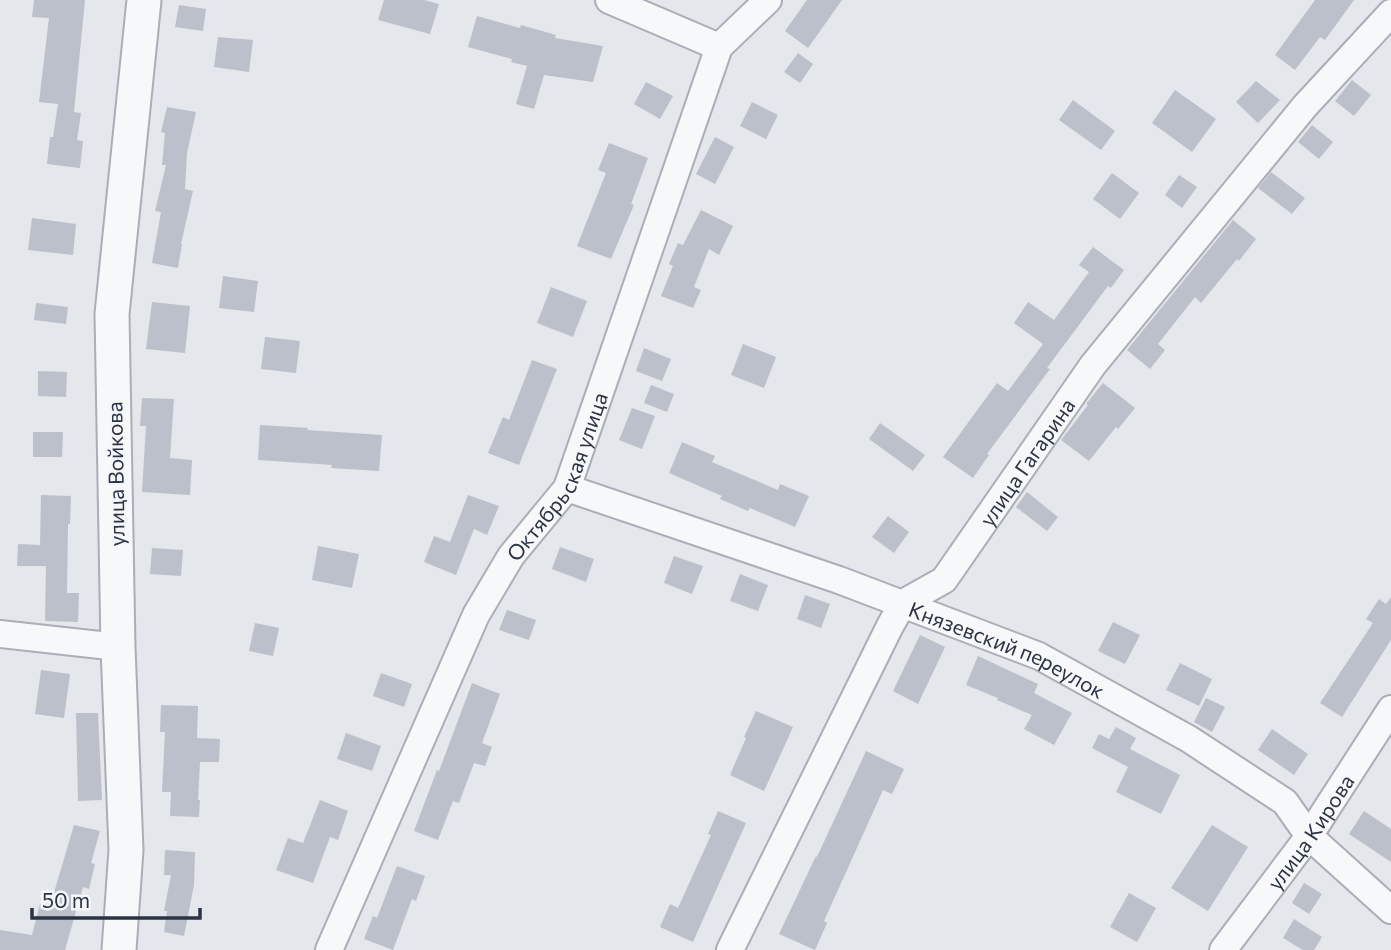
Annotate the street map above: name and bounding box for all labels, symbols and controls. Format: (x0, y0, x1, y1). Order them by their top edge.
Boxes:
street label: Октябрьская улица (500, 389, 612, 565)
street label: улица Гагарина (973, 393, 1079, 530)
street label: улица Войкова (101, 401, 129, 547)
street label: Князевский переулок (906, 595, 1110, 703)
street label: улица Кирова (1261, 769, 1358, 894)
scale bar (32, 876, 200, 920)
text: 50 m (42, 887, 90, 912)

